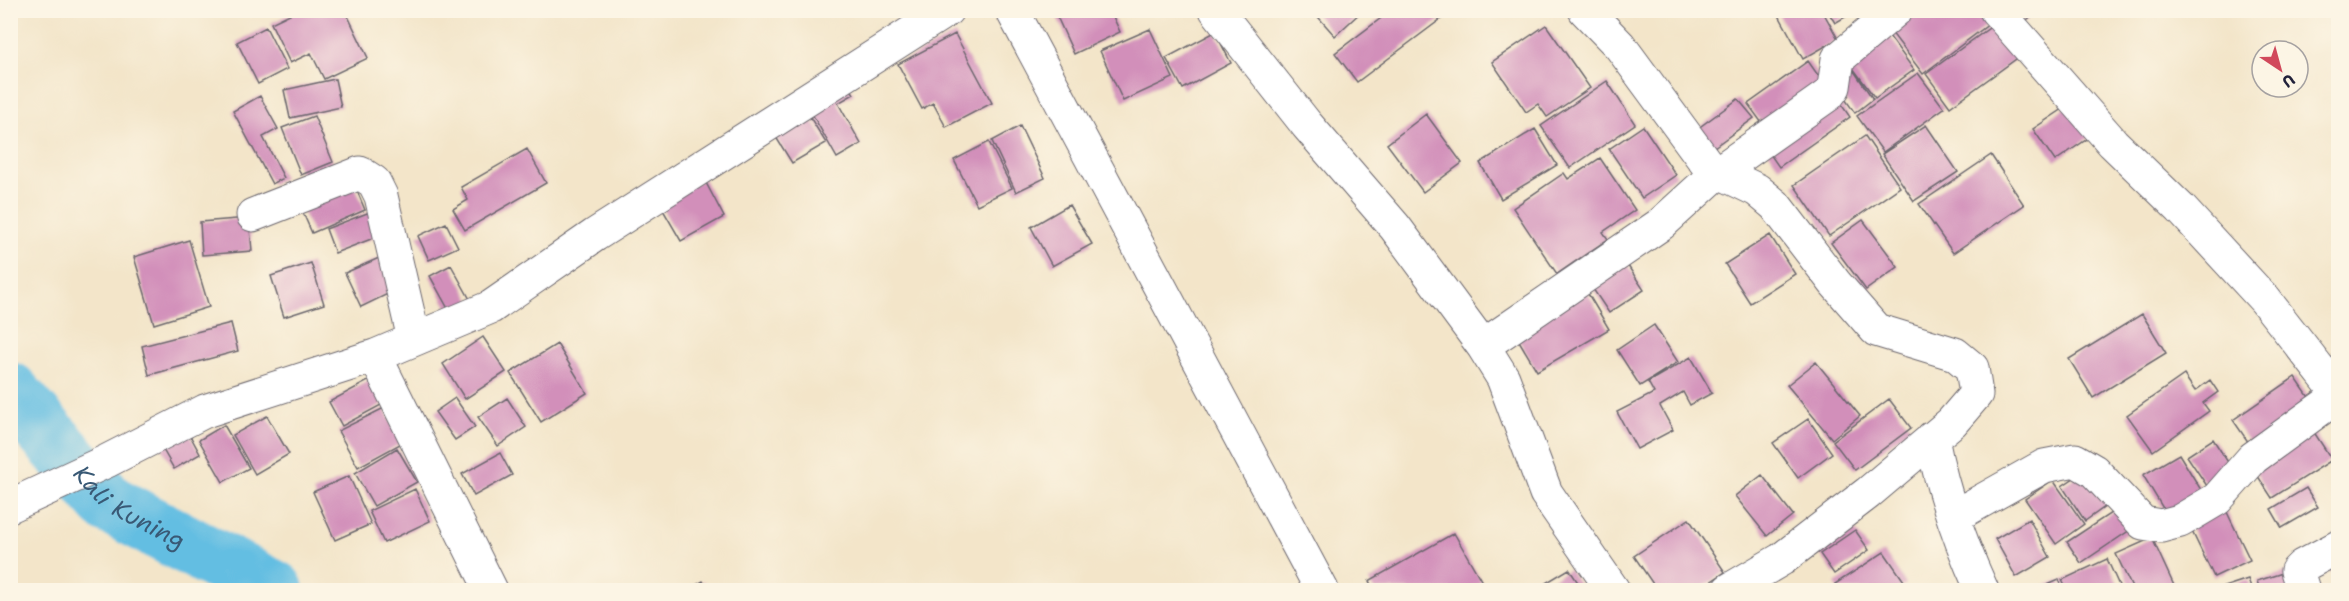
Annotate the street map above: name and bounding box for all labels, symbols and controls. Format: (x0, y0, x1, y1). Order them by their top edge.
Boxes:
north arrow (2250, 39, 2310, 99)
text: U (2278, 69, 2299, 92)
water label: Kali Kuning (66, 458, 191, 557)

